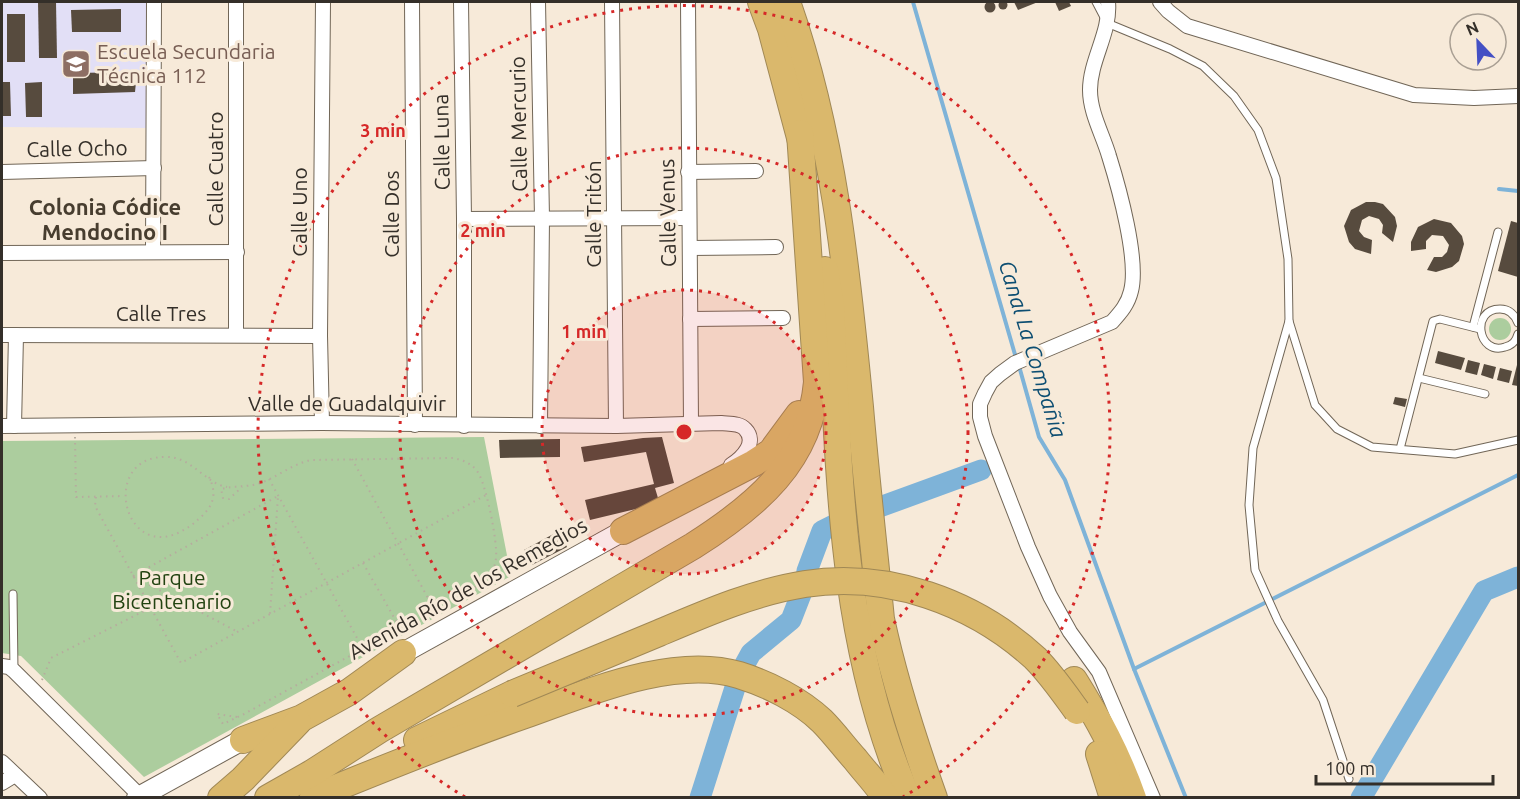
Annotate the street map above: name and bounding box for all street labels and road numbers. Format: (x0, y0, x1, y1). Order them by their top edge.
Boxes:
street label: Calle Mercurio (505, 56, 531, 192)
street label: Calle Luna (428, 94, 454, 191)
street label: Calle Cuatro (203, 111, 227, 227)
street label: Calle Ocho (26, 135, 128, 161)
street label: Calle Venus (654, 159, 680, 267)
street label: Calle Tritón (581, 160, 605, 268)
street label: Calle Uno (287, 167, 311, 257)
street label: Calle Dos (379, 170, 403, 258)
street label: Calle Tres (116, 301, 206, 325)
street label: Valle de Guadalquivir (248, 391, 446, 415)
street label: Avenida Río de los Remedios (344, 512, 591, 664)

